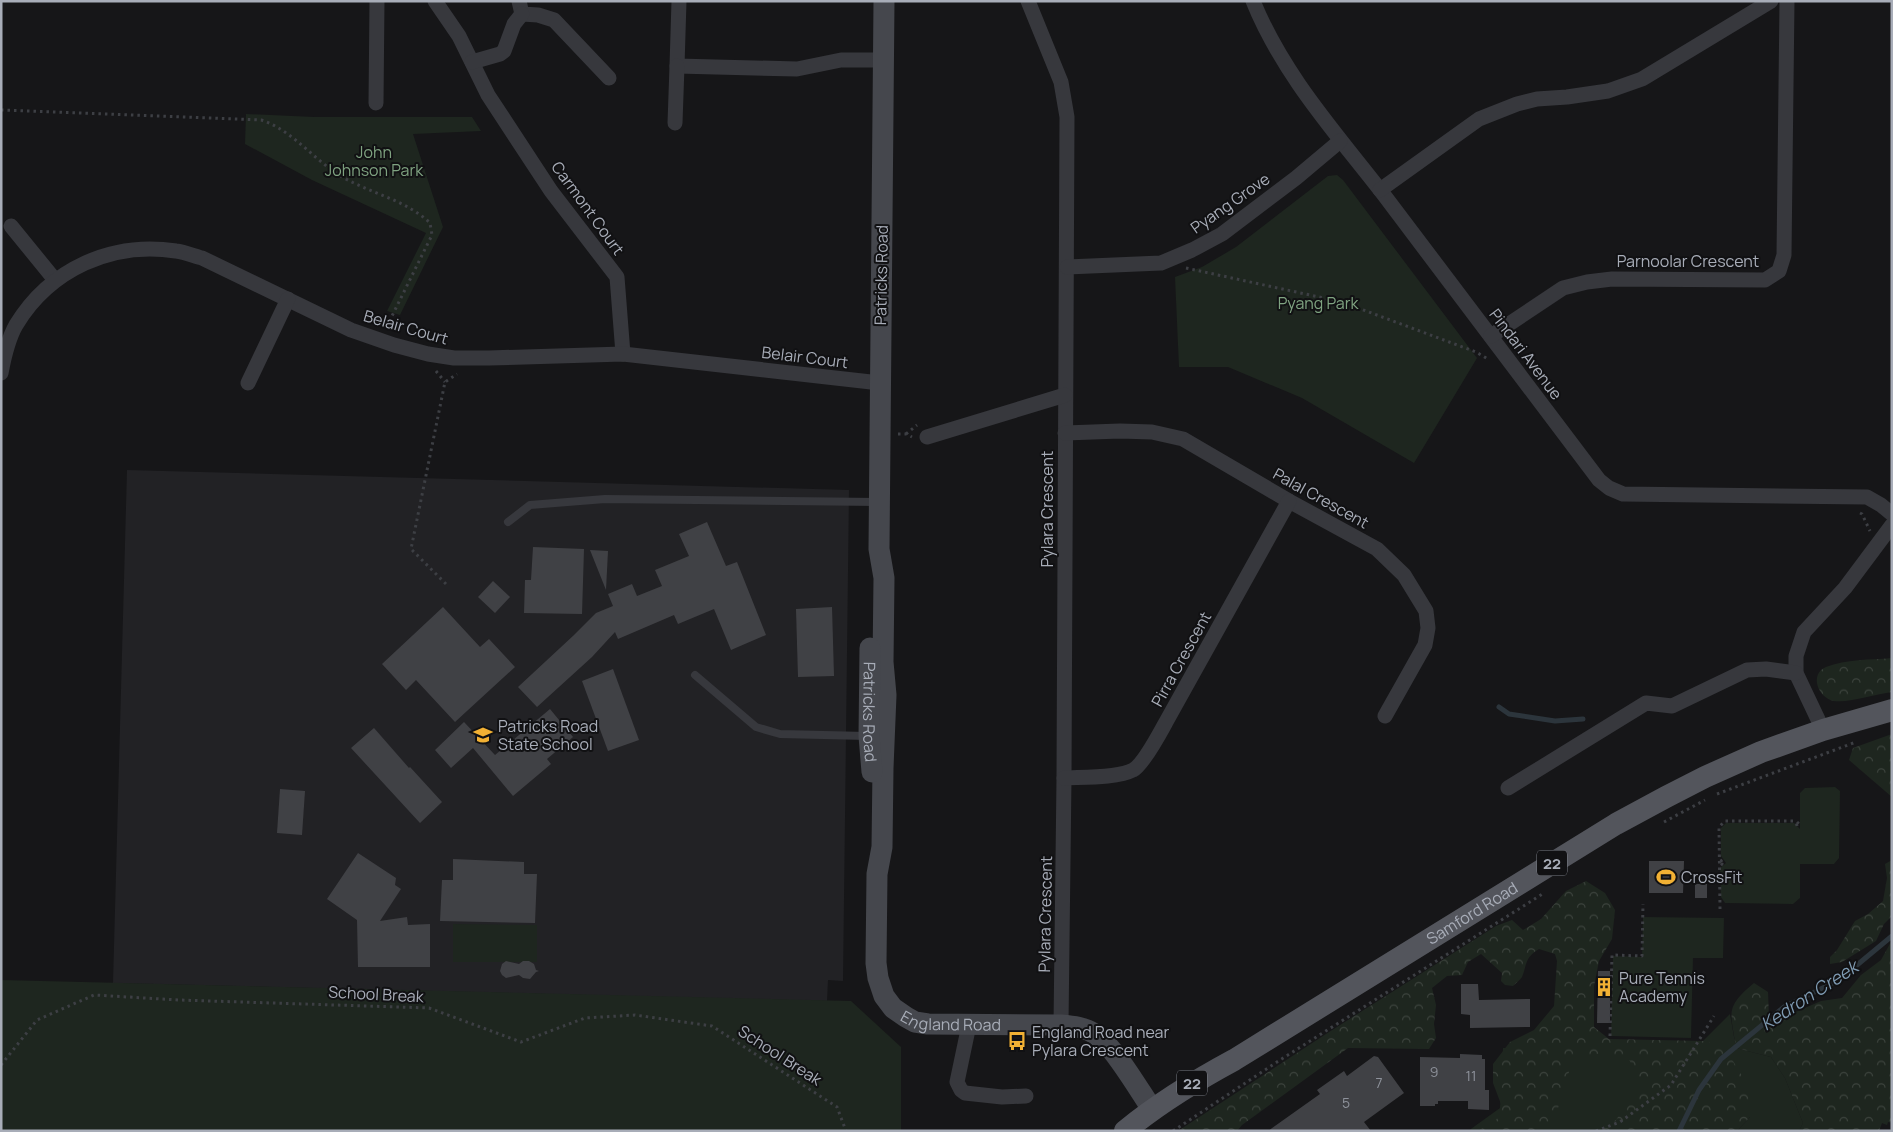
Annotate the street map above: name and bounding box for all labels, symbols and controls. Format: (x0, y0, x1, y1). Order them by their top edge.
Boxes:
park label: John Johnson Park (325, 141, 424, 181)
street label: Carmont Court (547, 157, 629, 259)
street label: Pyang Grove (1186, 168, 1274, 238)
street label: Patricks Road (869, 225, 893, 325)
street label: Parnoolar Crescent (1617, 250, 1759, 272)
park label: Pyang Park (1278, 292, 1359, 314)
street label: Belair Court (361, 304, 451, 350)
street label: Pindari Avenue (1485, 304, 1567, 404)
street label: Belair Court (760, 341, 850, 373)
street label: Pylara Crescent (1036, 451, 1058, 567)
street label: Palal Crescent (1269, 463, 1373, 533)
street label: Pirra Crescent (1146, 608, 1216, 710)
street label: Patricks Road (858, 662, 882, 763)
place label: Patricks Road State School (498, 715, 598, 755)
school or university icon: Patricks Road State School (472, 724, 494, 746)
road number: 22 (1537, 850, 1567, 876)
street label: Pylara Crescent (1033, 855, 1057, 973)
sports icon: CrossFit (1655, 866, 1677, 888)
place label: CrossFit (1681, 866, 1742, 888)
street label: Samford Road (1422, 876, 1522, 950)
water label: Kedron Creek (1756, 953, 1865, 1035)
place label: Pure Tennis Academy (1619, 967, 1705, 1007)
building icon: Pure Tennis Academy (1593, 976, 1615, 998)
street label: School Break (328, 981, 425, 1008)
street label: England Road (897, 1005, 1001, 1036)
street label: School Break (734, 1020, 827, 1091)
place label: England Road near Pylara Crescent (1032, 1021, 1169, 1061)
bus stop icon: England Road near Pylara Crescent (1006, 1030, 1028, 1052)
house number: 9 (1430, 1062, 1438, 1081)
house number: 11 (1466, 1066, 1476, 1085)
road number: 22 (1177, 1070, 1207, 1096)
house number: 7 (1375, 1073, 1383, 1092)
house number: 5 (1342, 1093, 1350, 1112)

